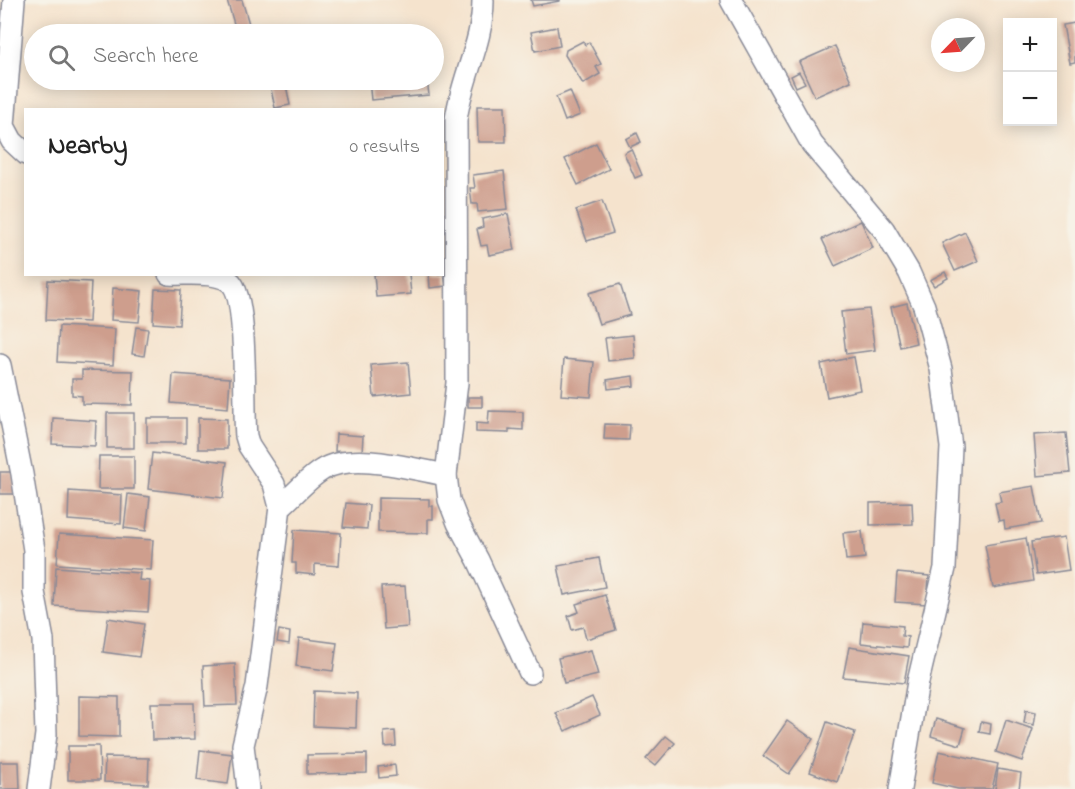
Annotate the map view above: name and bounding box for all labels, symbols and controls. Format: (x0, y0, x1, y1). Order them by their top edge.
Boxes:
north arrow (931, 18, 985, 72)
map controls (1003, 18, 1057, 126)
button: + (1003, 18, 1057, 72)
search box (24, 24, 444, 90)
icon: search (45, 41, 78, 74)
text: Search here (93, 41, 198, 73)
button: − (1003, 72, 1057, 126)
text: Nearby (48, 128, 127, 166)
text: 0 results (349, 133, 420, 162)

